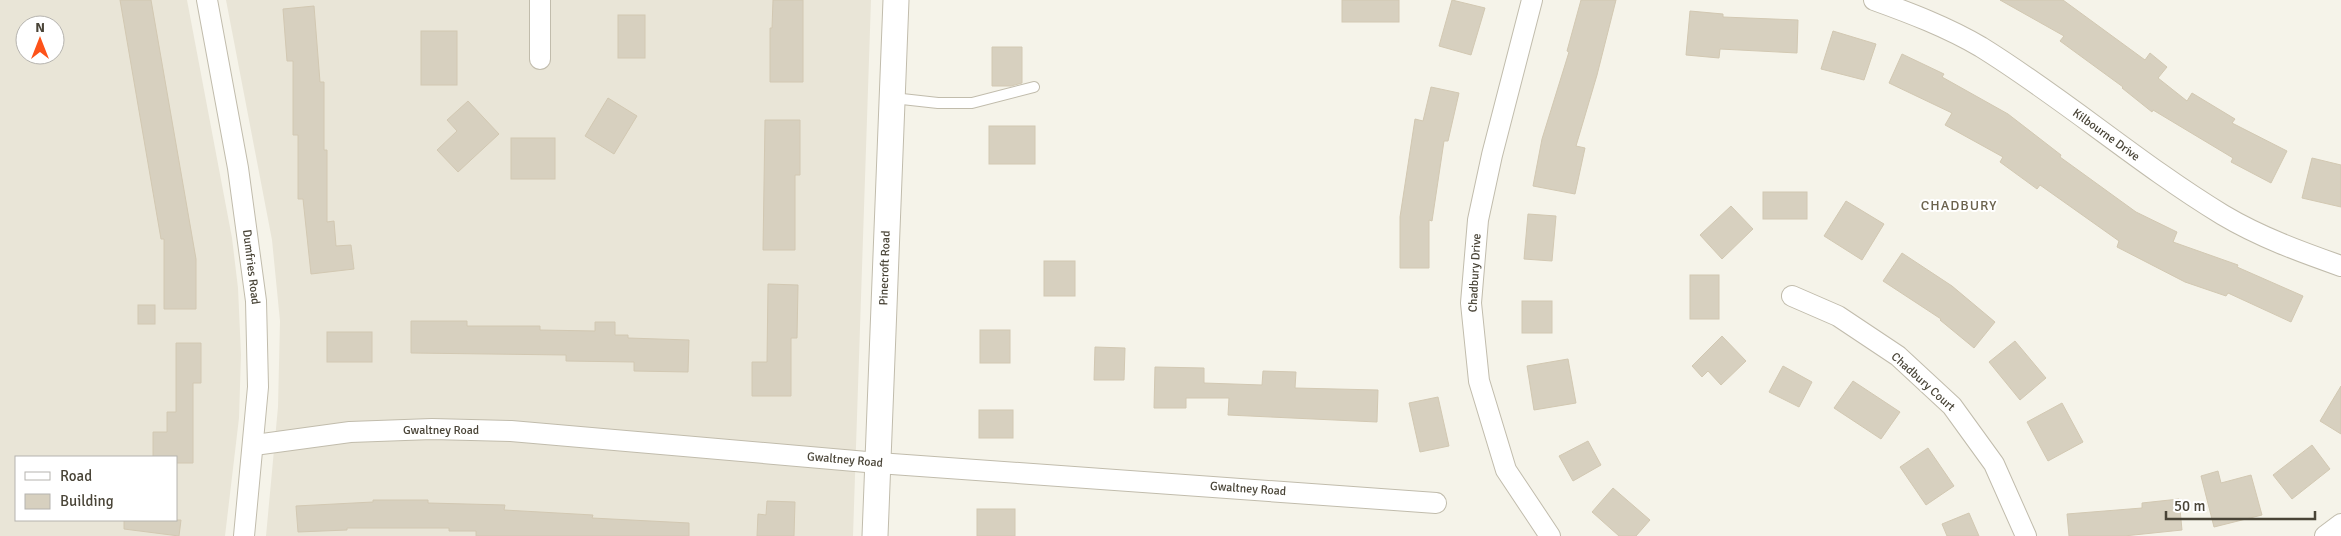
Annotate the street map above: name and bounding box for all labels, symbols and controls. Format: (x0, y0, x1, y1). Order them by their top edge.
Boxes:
north arrow (15, 15, 65, 65)
text: N (35, 19, 45, 36)
street label: Kilbourne Drive (2069, 106, 2143, 164)
district label: CHADBURY (1921, 197, 1997, 214)
street label: Dumfries Road (239, 229, 263, 305)
street label: Pinecroft Road (876, 230, 894, 306)
street label: Chadbury Drive (1465, 233, 1485, 313)
street label: Chadbury Court (1888, 349, 1958, 415)
street label: Gwaltney Road (403, 423, 479, 438)
street label: Gwaltney Road (806, 449, 884, 471)
legend (15, 456, 178, 521)
text: Road (60, 467, 92, 485)
street label: Gwaltney Road (1209, 479, 1287, 499)
scale bar (2166, 488, 2315, 520)
text: Building (60, 492, 114, 510)
text: 50 m (2174, 497, 2205, 515)

